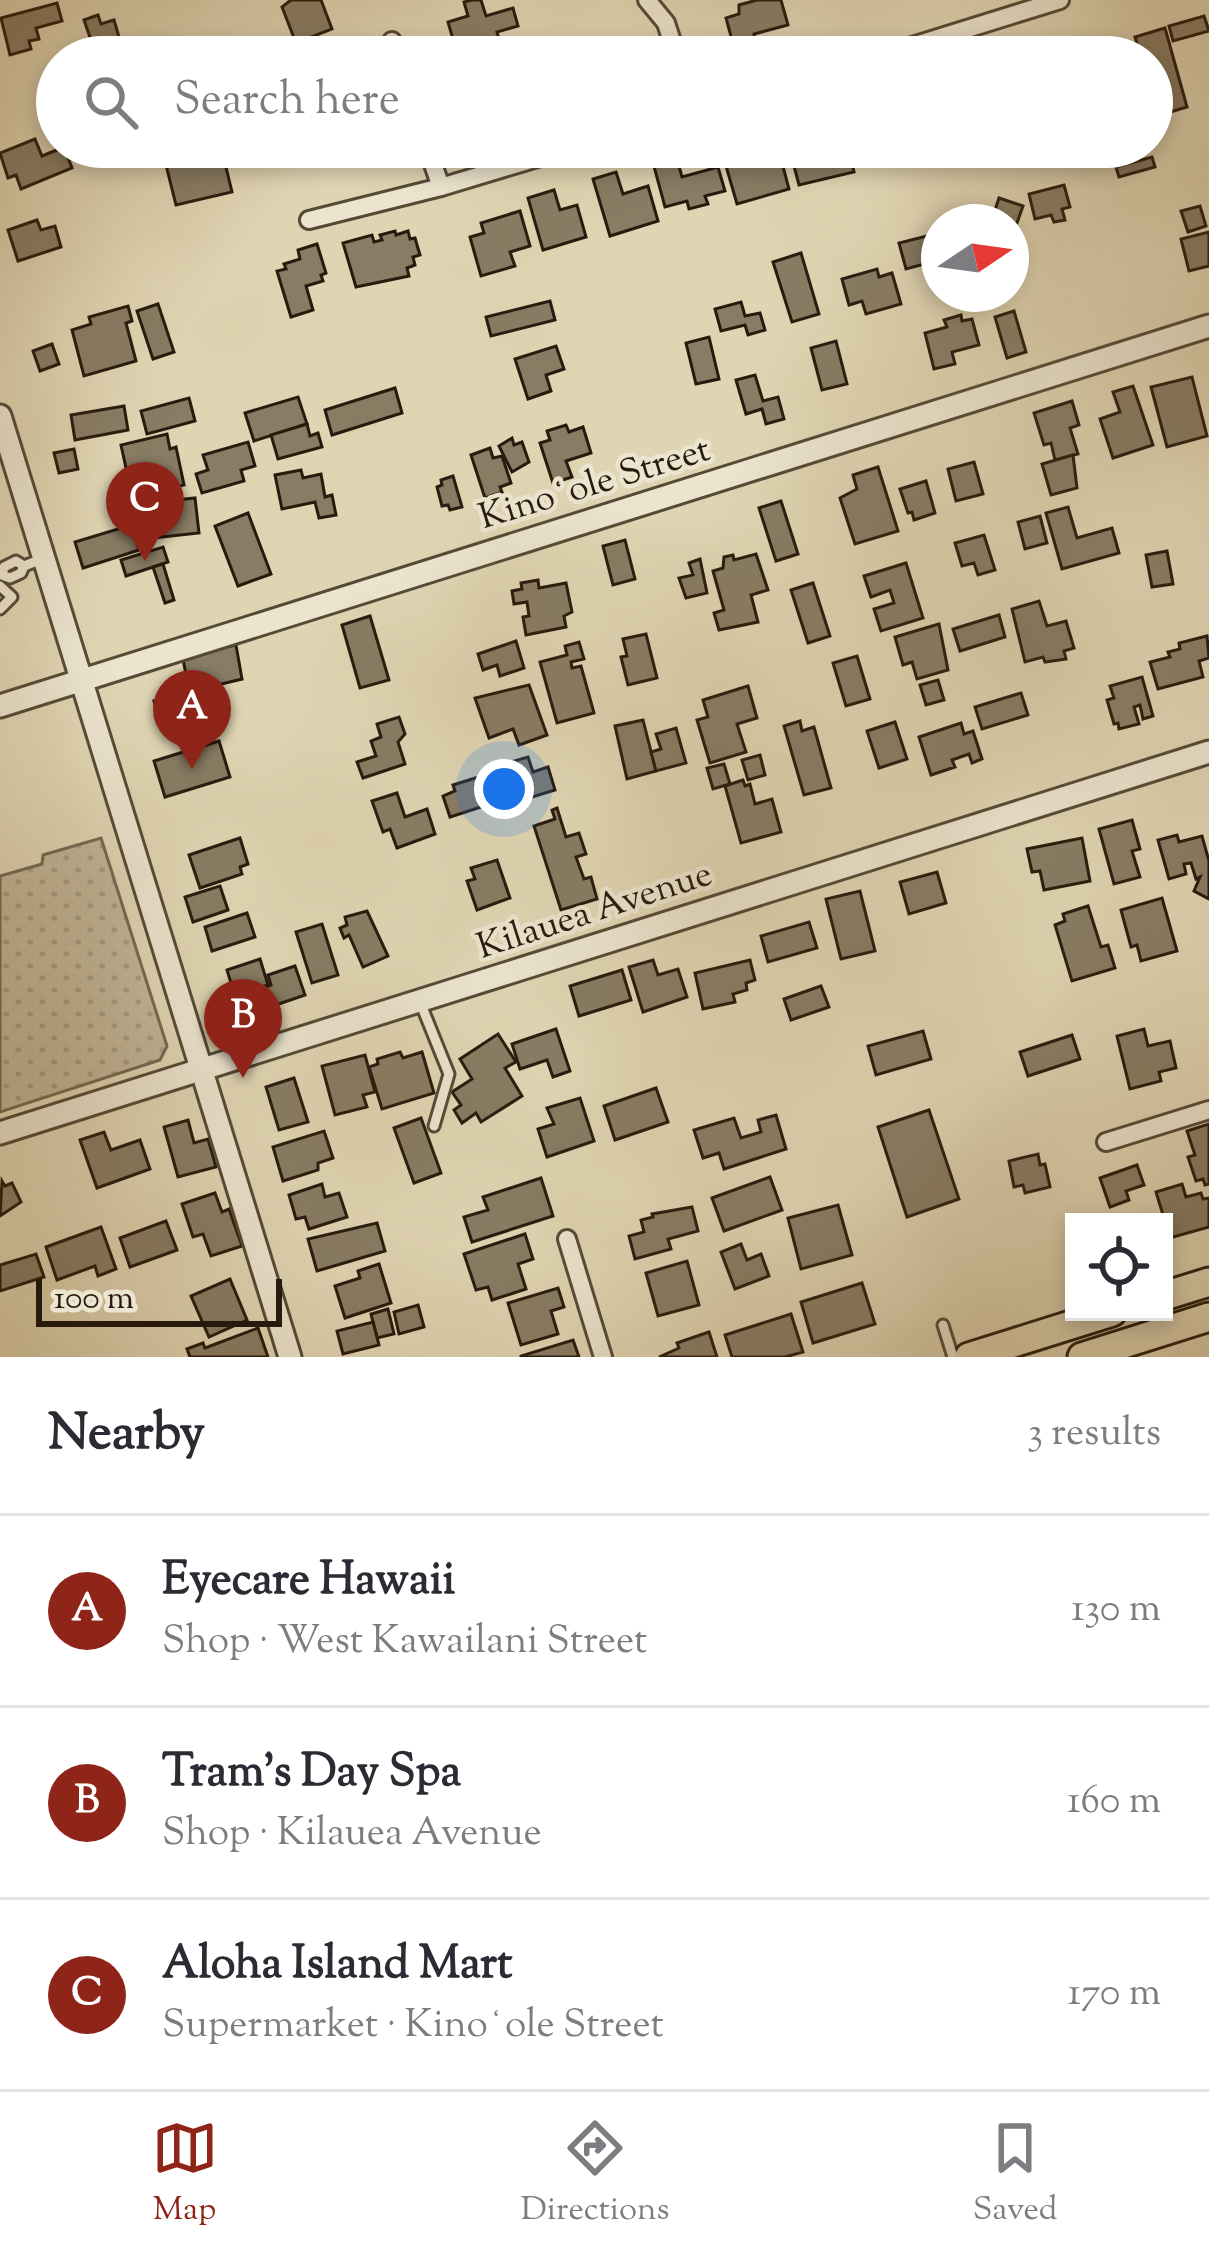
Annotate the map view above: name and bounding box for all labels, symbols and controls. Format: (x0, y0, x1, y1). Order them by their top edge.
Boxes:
search box (36, 36, 1173, 168)
icon: search (78, 69, 144, 135)
text: Search here (174, 70, 400, 135)
north arrow (921, 204, 1029, 312)
street label: Kinoʻole Street (473, 425, 717, 545)
pin: C (106, 462, 184, 561)
pin: A (153, 670, 231, 769)
your location (474, 759, 534, 819)
street label: Kilauea Avenue (471, 849, 719, 975)
pin: B (204, 979, 282, 1078)
map controls (1065, 1213, 1173, 1321)
button: locate (1065, 1213, 1173, 1321)
scale bar (36, 1273, 282, 1326)
text: 100 m (54, 1276, 134, 1324)
text: Nearby (48, 1399, 205, 1472)
text: 3 results (1027, 1407, 1161, 1463)
text: Eyecare Hawaii (162, 1550, 455, 1615)
text: A (71, 1583, 103, 1639)
text: 130 m (1071, 1583, 1161, 1639)
text: Shop · West Kawailani Street (162, 1615, 647, 1671)
text: Tram's Day Spa (162, 1742, 461, 1807)
text: B (75, 1775, 99, 1831)
text: 160 m (1067, 1775, 1161, 1831)
text: Shop · Kilauea Avenue (162, 1807, 542, 1863)
text: Aloha Island Mart (162, 1934, 512, 1999)
text: C (71, 1967, 103, 2023)
text: 170 m (1068, 1967, 1161, 2023)
text: Supermarket · Kinoʻole Street (162, 1999, 664, 2055)
tab: Map (152, 2115, 218, 2235)
tab: Directions (521, 2115, 670, 2235)
tab: Saved (973, 2115, 1057, 2235)

